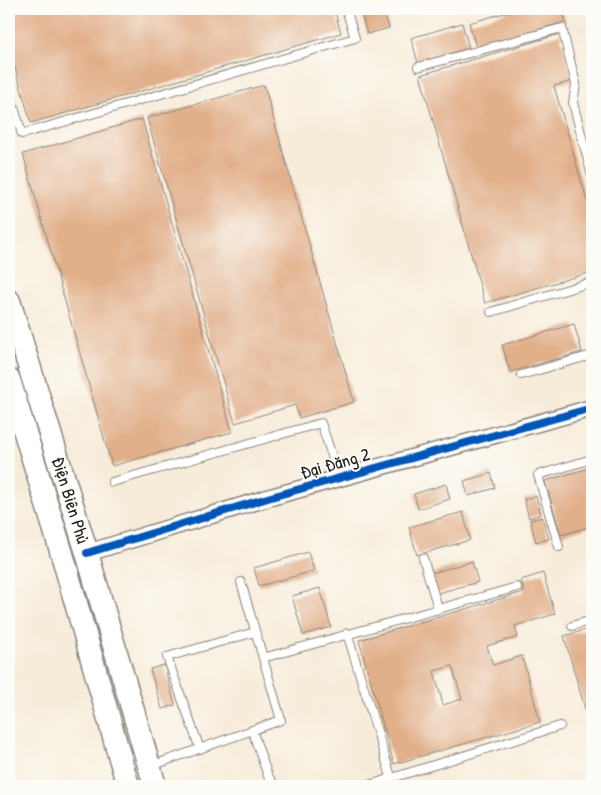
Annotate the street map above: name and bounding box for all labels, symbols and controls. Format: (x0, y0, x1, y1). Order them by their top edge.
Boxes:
street label: Đại Đăng 2 (298, 441, 373, 485)
street label: Điện Biên Phủ (46, 454, 96, 546)

